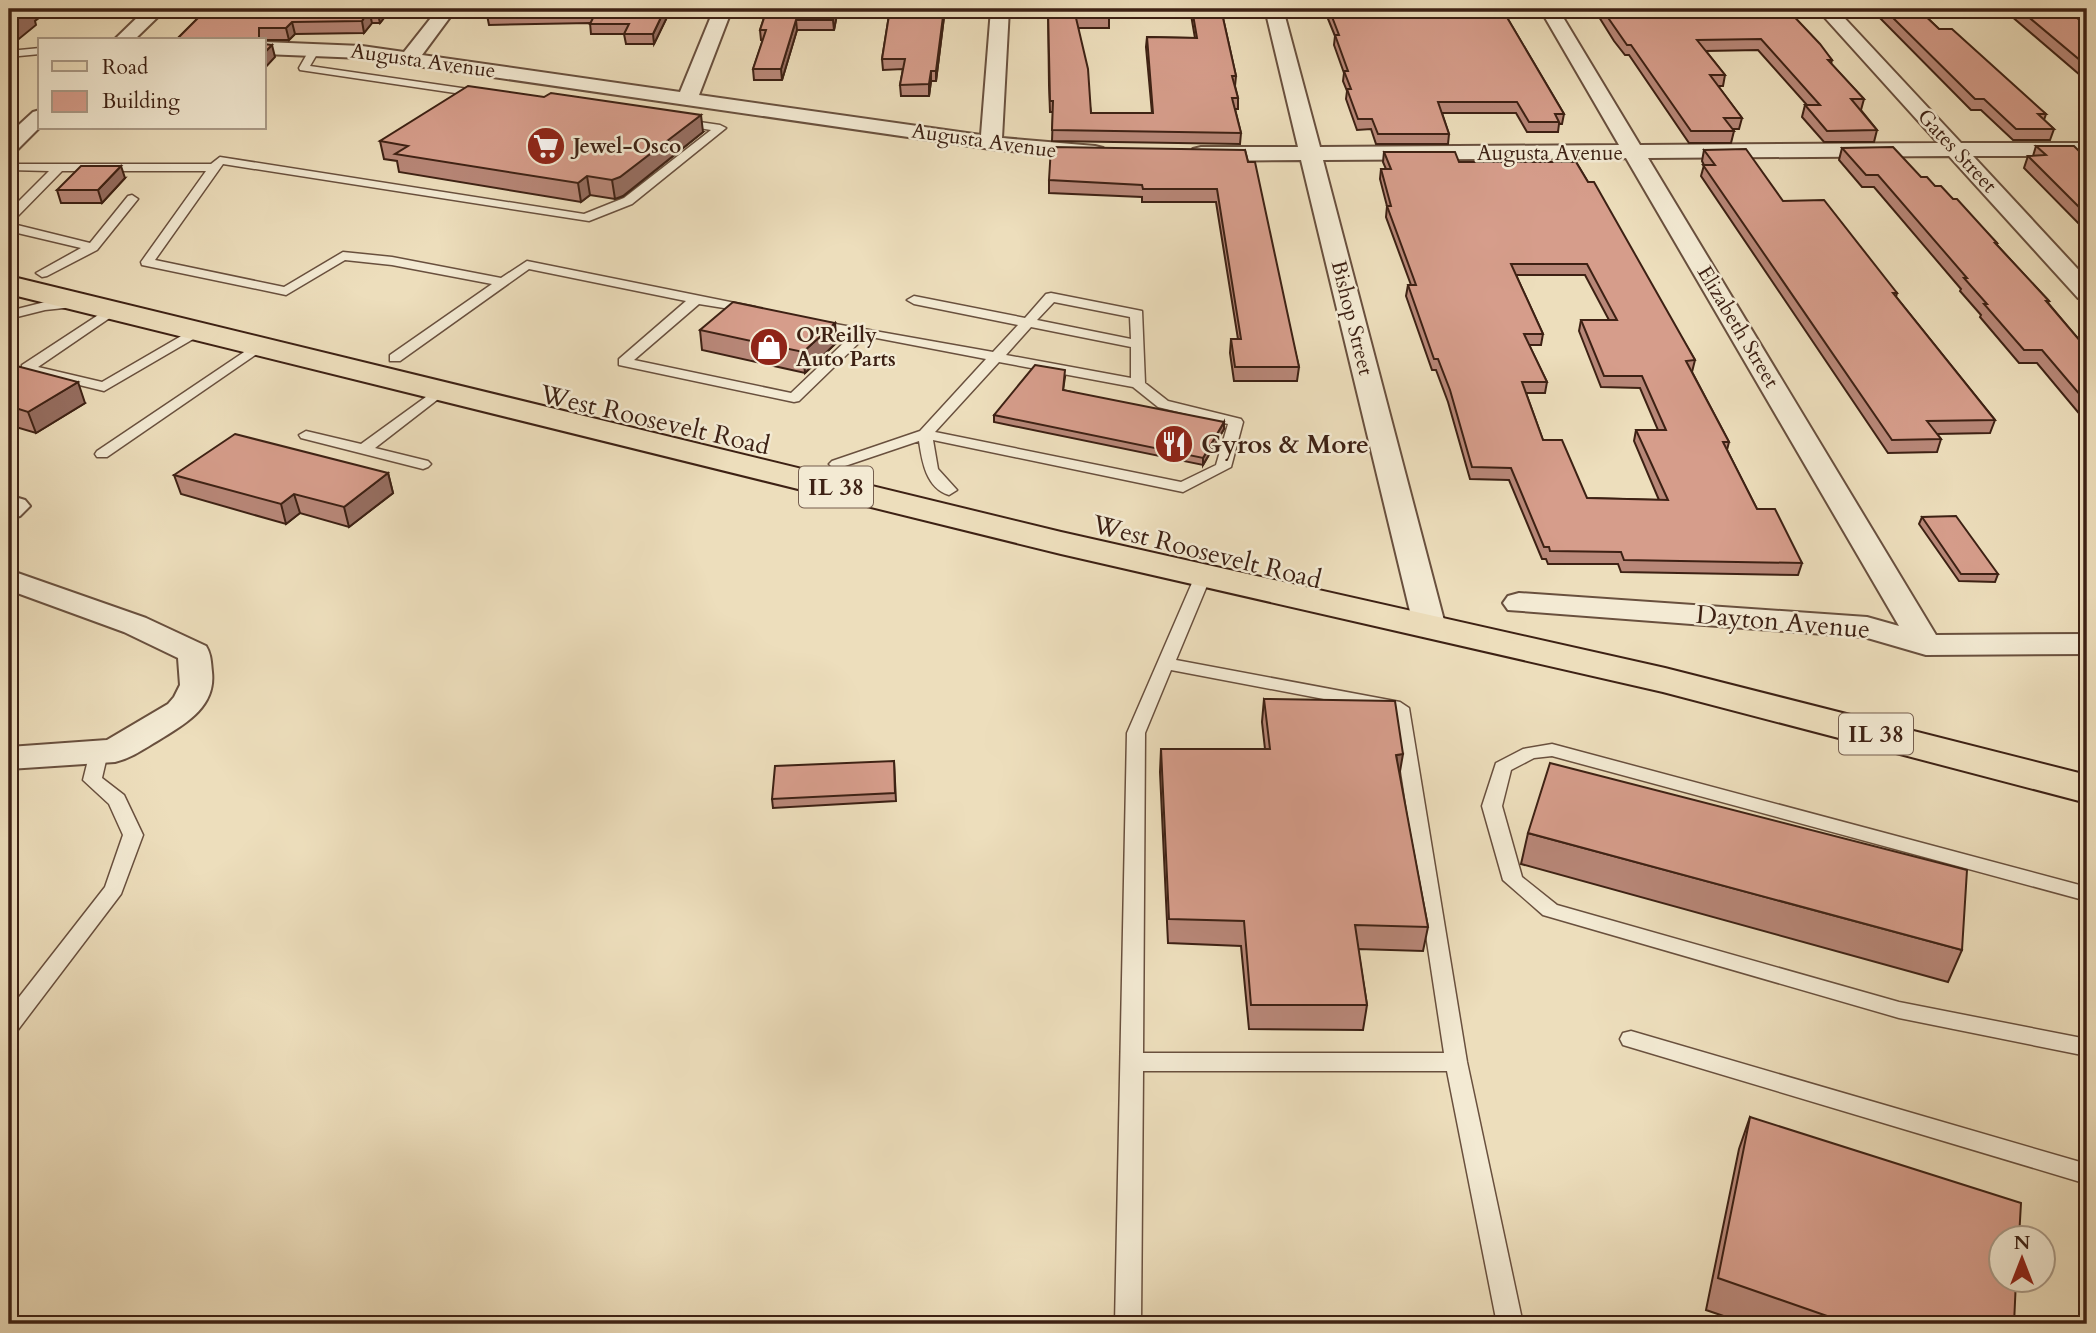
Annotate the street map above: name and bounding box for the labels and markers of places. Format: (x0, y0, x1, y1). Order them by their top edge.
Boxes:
supermarket icon: Jewel-Osco (525, 125, 567, 167)
place label: Jewel-Osco (570, 132, 681, 161)
place label: O'Reilly Auto Parts (796, 321, 896, 374)
shop icon: O'Reilly Auto Parts (748, 326, 790, 368)
restaurant icon: Gyros & More (1153, 423, 1195, 465)
place label: Gyros & More (1201, 427, 1369, 462)

